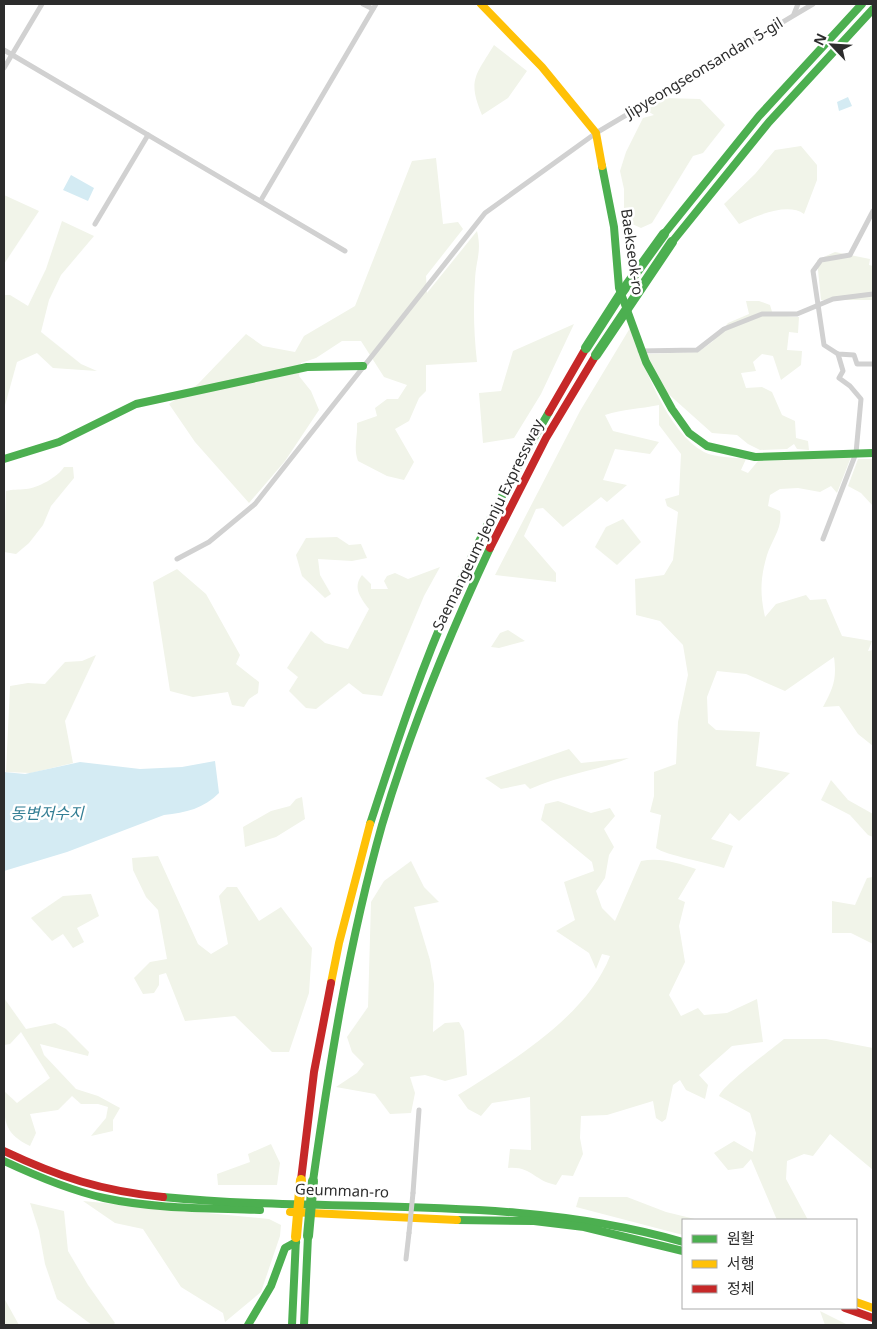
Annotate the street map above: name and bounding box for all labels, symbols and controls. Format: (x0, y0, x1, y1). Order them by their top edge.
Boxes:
street label: Jipyeongseonsandan 5-gil (619, 12, 786, 123)
north arrow (807, 20, 857, 70)
text: N (809, 30, 831, 48)
street label: Baekseok-ro (617, 207, 649, 296)
street label: Saemangeum-Jeonju Expressway (427, 415, 547, 634)
water label: 동변저수지 (10, 802, 85, 824)
street label: Geumman-ro (295, 1178, 389, 1202)
legend (682, 1219, 857, 1309)
text: 원활 (727, 1228, 755, 1248)
text: 서행 (727, 1253, 755, 1273)
text: 정체 (727, 1278, 755, 1298)

